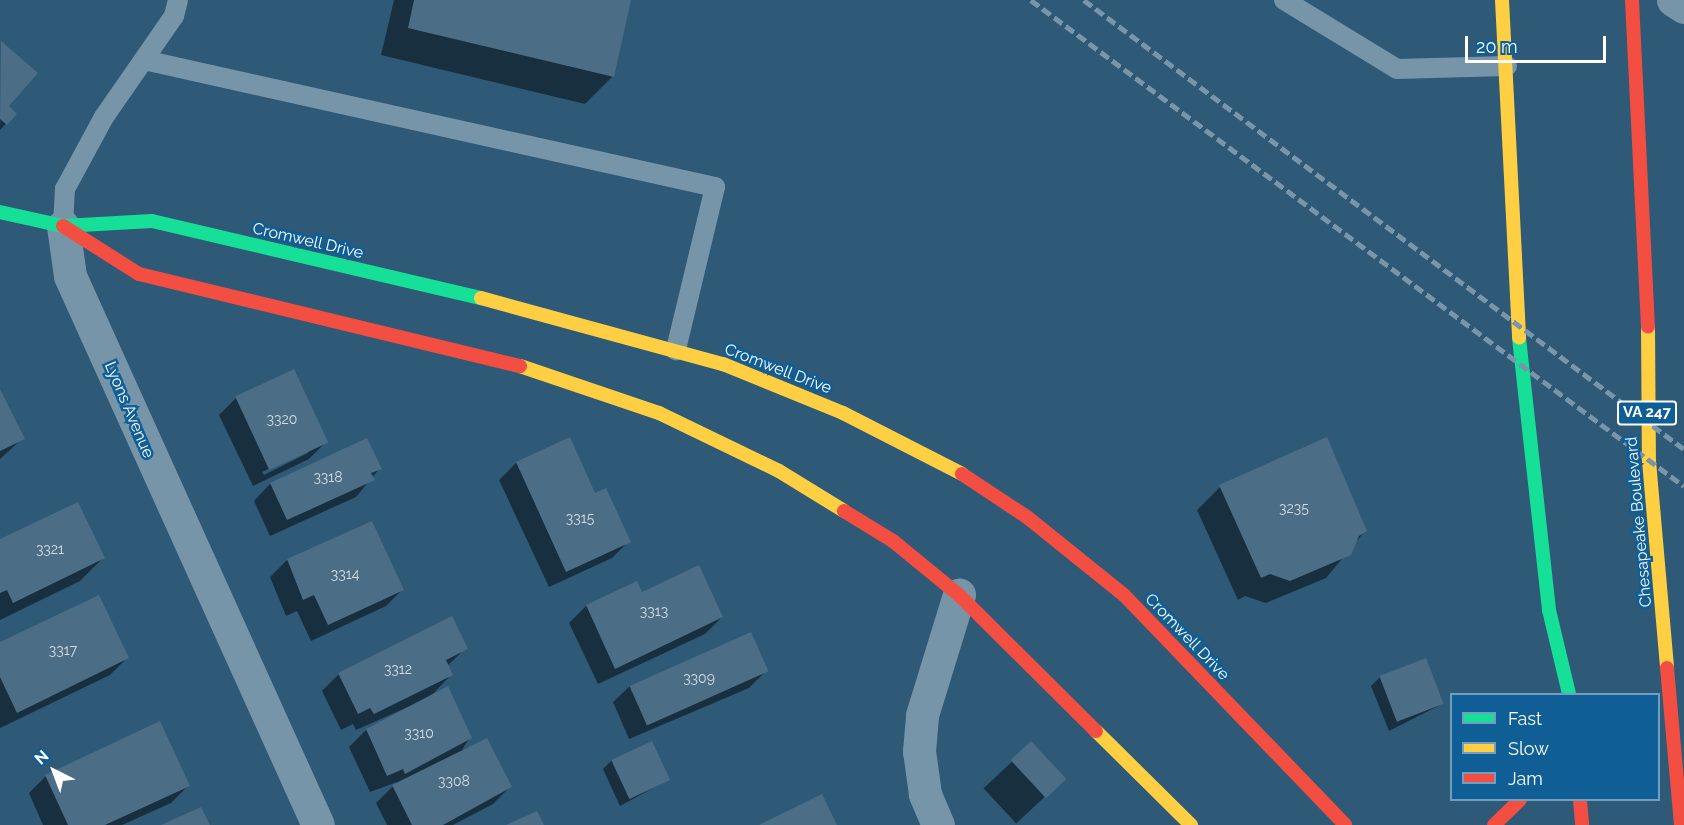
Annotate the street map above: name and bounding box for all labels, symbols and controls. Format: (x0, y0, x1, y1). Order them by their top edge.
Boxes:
scale bar (1468, 24, 1609, 62)
text: 20 m (1476, 36, 1518, 57)
street label: Cromwell Drive (251, 219, 365, 263)
street label: Cromwell Drive (722, 340, 834, 398)
street label: Lyons Avenue (100, 359, 158, 461)
road number: VA 247 (1616, 401, 1678, 425)
house number: 3320 (267, 411, 297, 427)
street label: Chesapeake Boulevard (1622, 436, 1656, 608)
house number: 3318 (313, 469, 343, 485)
house number: 3235 (1279, 500, 1309, 516)
house number: 3315 (566, 510, 594, 526)
house number: 3321 (36, 541, 64, 557)
house number: 3314 (331, 566, 359, 582)
street label: Cromwell Drive (1141, 590, 1233, 684)
house number: 3313 (640, 603, 668, 619)
house number: 3317 (49, 642, 77, 658)
house number: 3312 (384, 661, 412, 677)
house number: 3309 (683, 670, 715, 686)
legend (1450, 693, 1660, 801)
text: Fast (1508, 708, 1542, 729)
house number: 3310 (404, 725, 434, 741)
text: Slow (1508, 738, 1549, 759)
north arrow (24, 741, 84, 801)
text: N (31, 746, 53, 768)
text: Jam (1508, 768, 1543, 789)
house number: 3308 (438, 773, 470, 789)

